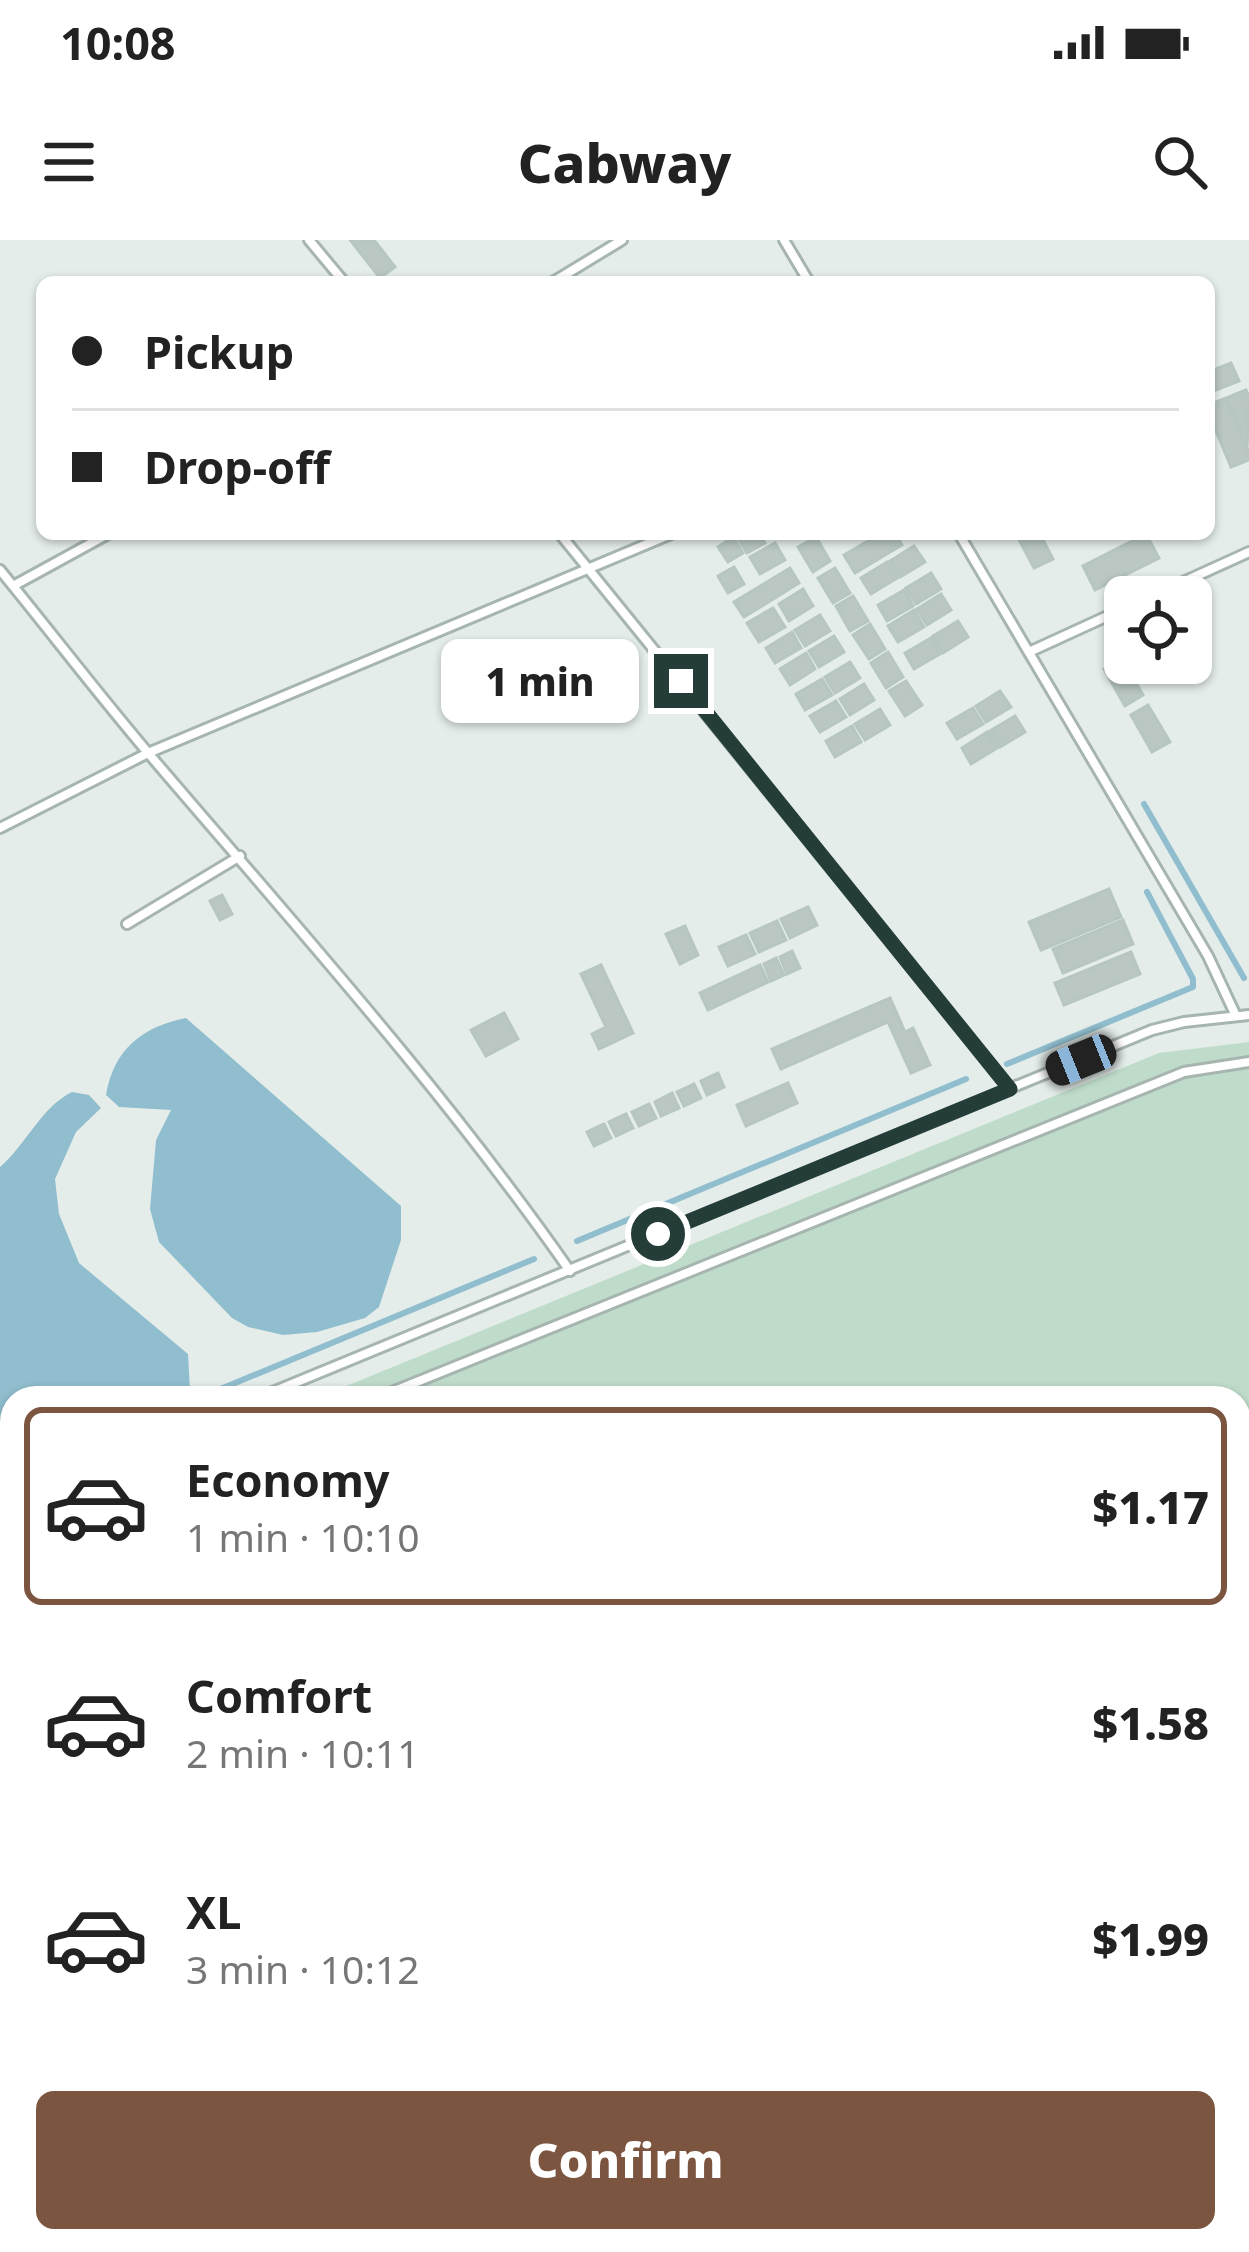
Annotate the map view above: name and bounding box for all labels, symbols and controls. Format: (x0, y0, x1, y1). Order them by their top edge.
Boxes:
text: 10:08 (60, 12, 176, 73)
text: Cabway (518, 125, 731, 199)
icon: menu (36, 129, 102, 195)
icon: search (1147, 129, 1213, 195)
text: Pickup (144, 321, 294, 382)
text: Drop-off (144, 436, 330, 497)
map controls (1104, 576, 1212, 684)
button: locate (1104, 576, 1212, 684)
callout: 1 min (441, 639, 639, 723)
text: 1 min (486, 654, 594, 707)
route end (654, 654, 708, 708)
car (1041, 1030, 1121, 1090)
route start (631, 1207, 685, 1261)
text: Economy (186, 1449, 390, 1510)
icon: car (42, 1452, 150, 1560)
text: $1.17 (1092, 1476, 1209, 1537)
text: 1 min · 10:10 (186, 1510, 420, 1563)
text: Comfort (186, 1665, 372, 1726)
icon: car (42, 1668, 150, 1776)
text: $1.58 (1092, 1692, 1209, 1753)
text: 2 min · 10:11 (186, 1726, 420, 1779)
text: XL (186, 1881, 241, 1942)
icon: car (42, 1884, 150, 1992)
text: $1.99 (1092, 1908, 1209, 1969)
text: 3 min · 10:12 (186, 1942, 420, 1995)
button: Confirm (36, 2091, 1215, 2229)

